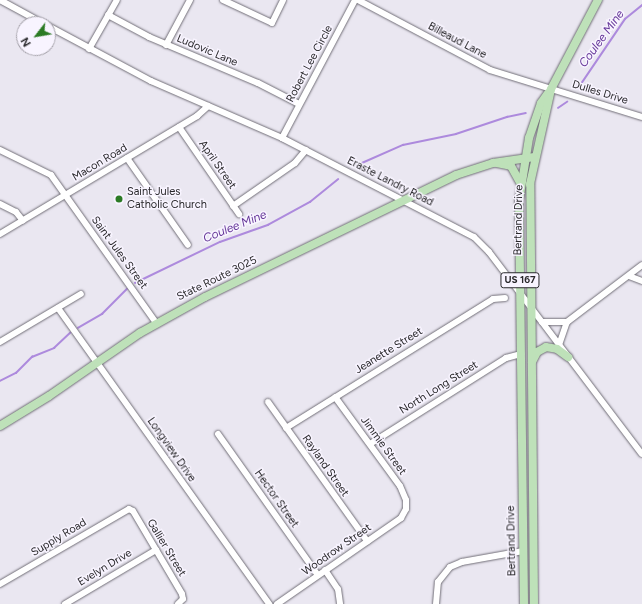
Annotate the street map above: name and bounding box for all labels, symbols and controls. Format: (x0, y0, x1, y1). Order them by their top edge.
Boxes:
water label: Coulee Mine (576, 8, 628, 70)
north arrow (16, 16, 56, 56)
street label: Billeaud Lane (425, 20, 489, 62)
street label: Robert Lee Circle (284, 23, 336, 105)
street label: Ludovic Lane (175, 32, 239, 70)
text: N (18, 35, 34, 49)
street label: Dulles Drive (570, 78, 630, 108)
street label: April Street (195, 138, 239, 192)
street label: Macon Road (70, 142, 130, 184)
street label: Eraste Landry Road (345, 154, 435, 210)
street label: Bertrand Drive (512, 185, 526, 255)
place label: Saint Jules Catholic Church (127, 186, 207, 212)
marker: Saint Jules Catholic Church (114, 194, 124, 204)
water label: Coulee Mine (201, 208, 269, 246)
street label: Saint Jules Street (88, 214, 150, 292)
street label: State Route 3025 (175, 254, 259, 304)
road number: US 167 (500, 272, 540, 288)
street label: Jeanette Street (353, 325, 425, 377)
street label: North Long Street (397, 359, 481, 417)
street label: Jimmie Street (357, 414, 409, 478)
street label: Longview Drive (144, 415, 198, 485)
street label: Rayland Street (299, 433, 351, 499)
street label: Hector Street (251, 467, 301, 531)
street label: Bertrand Drive (505, 506, 519, 576)
street label: Supply Road (29, 516, 89, 560)
street label: Gallier Street (144, 517, 188, 579)
street label: Woodrow Street (300, 521, 374, 579)
street label: Evelyn Drive (76, 547, 134, 589)

